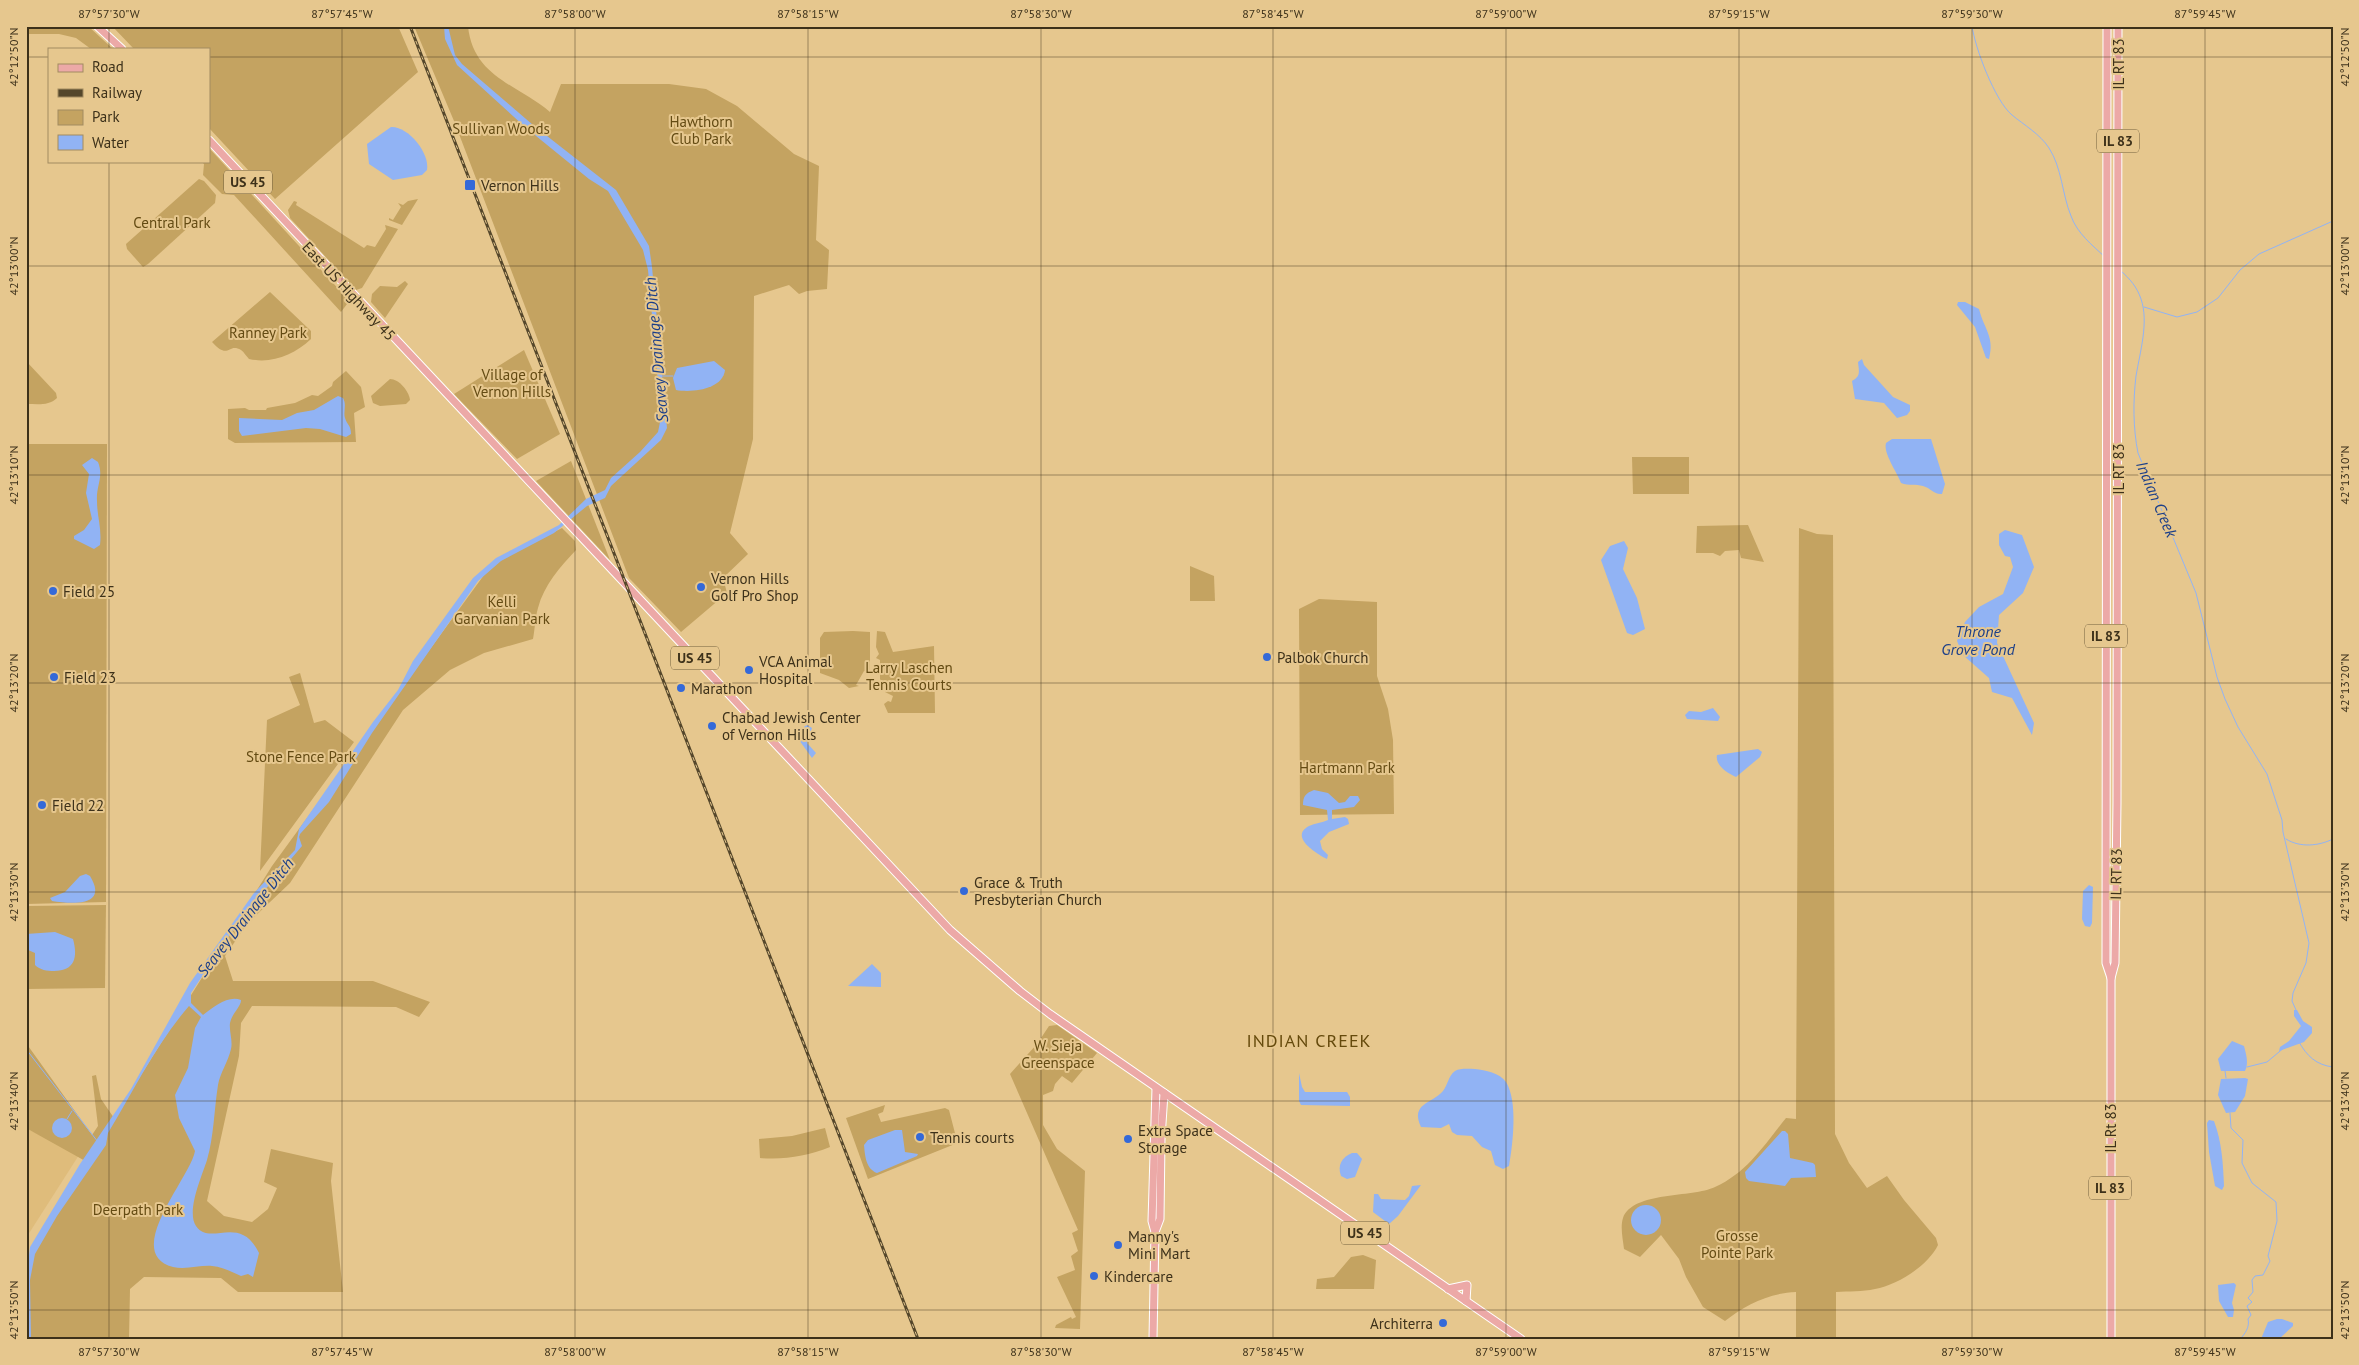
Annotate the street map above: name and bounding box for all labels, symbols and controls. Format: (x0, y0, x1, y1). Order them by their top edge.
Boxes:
text: 87°57'30"W (78, 6, 140, 21)
text: 87°57'45"W (311, 6, 373, 21)
text: 87°58'00"W (544, 6, 606, 21)
text: 87°58'15"W (777, 6, 839, 21)
text: 87°58'30"W (1010, 6, 1072, 21)
text: 87°58'45"W (1242, 6, 1304, 21)
text: 87°59'00"W (1475, 6, 1537, 21)
text: 87°59'15"W (1708, 6, 1770, 21)
text: 87°59'30"W (1941, 6, 2003, 21)
text: 87°59'45"W (2174, 6, 2236, 21)
text: 42°12'50"N (6, 27, 21, 87)
text: 42°12'50"N (2337, 27, 2352, 87)
street label: IL RT 83 (2109, 38, 2128, 90)
legend (48, 48, 210, 162)
text: Road (92, 57, 124, 76)
text: Railway (92, 83, 142, 102)
text: Park (92, 107, 120, 126)
park label: Hawthorn Club Park (669, 112, 733, 148)
park label: Sullivan Woods (452, 119, 550, 138)
road number: IL 83 (2097, 130, 2139, 152)
text: Water (92, 133, 129, 152)
road number: US 45 (224, 170, 272, 193)
place label: Vernon Hills (480, 176, 559, 195)
marker: Vernon Hills (463, 178, 477, 192)
park label: Central Park (133, 213, 212, 232)
text: 42°13'00"N (6, 236, 21, 296)
text: 42°13'00"N (2337, 236, 2352, 296)
street label: East US Highway 45 (298, 238, 400, 344)
water label: Seavey Drainage Ditch (640, 277, 672, 423)
park label: Ranney Park (229, 323, 308, 342)
park label: Village of Vernon Hills (472, 365, 551, 401)
street label: IL RT 83 (2109, 443, 2128, 495)
text: 42°13'10"N (6, 445, 21, 505)
text: 42°13'10"N (2337, 445, 2352, 505)
water label: Indian Creek (2132, 458, 2182, 541)
place label: Vernon Hills Golf Pro Shop (710, 569, 799, 605)
marker: Vernon Hills Golf Pro Shop (695, 581, 707, 593)
place label: Field 25 (63, 582, 115, 601)
marker: Field 25 (47, 585, 59, 597)
park label: Kelli Garvanian Park (454, 592, 551, 628)
water label: Throne Grove Pond (1941, 621, 2016, 659)
road number: IL 83 (2085, 624, 2127, 648)
road number: US 45 (671, 646, 719, 670)
place label: Palbok Church (1277, 648, 1369, 667)
marker: Palbok Church (1261, 651, 1273, 663)
place label: VCA Animal Hospital (758, 652, 833, 688)
text: 42°13'20"N (6, 653, 21, 713)
text: 42°13'20"N (2337, 653, 2352, 713)
park label: Larry Laschen Tennis Courts (865, 658, 953, 694)
marker: VCA Animal Hospital (743, 664, 755, 676)
place label: Field 23 (64, 668, 116, 687)
marker: Field 23 (48, 671, 60, 683)
place label: Marathon (691, 679, 752, 698)
marker: Marathon (675, 682, 687, 694)
place label: Chabad Jewish Center of Vernon Hills (722, 708, 861, 744)
marker: Chabad Jewish Center of Vernon Hills (706, 720, 718, 732)
park label: Stone Fence Park (246, 747, 357, 766)
park label: Hartmann Park (1299, 758, 1396, 777)
place label: Field 22 (52, 796, 104, 815)
marker: Field 22 (36, 799, 48, 811)
street label: IL RT 83 (2106, 848, 2126, 900)
water label: Seavey Drainage Ditch (192, 853, 298, 981)
text: 42°13'30"N (6, 862, 21, 922)
text: 42°13'30"N (2337, 862, 2352, 922)
place label: Grace & Truth Presbyterian Church (974, 873, 1102, 909)
marker: Grace & Truth Presbyterian Church (958, 885, 970, 897)
district label: INDIAN CREEK (1246, 1029, 1372, 1052)
park label: W. Sieja Greenspace (1021, 1036, 1095, 1072)
text: 42°13'40"N (6, 1071, 21, 1131)
text: 42°13'40"N (2337, 1071, 2352, 1131)
street label: IL Rt 83 (2101, 1103, 2120, 1153)
place label: Extra Space Storage (1138, 1121, 1213, 1157)
place label: Tennis courts (930, 1128, 1014, 1147)
marker: Tennis courts (914, 1131, 926, 1143)
marker: Extra Space Storage (1122, 1133, 1134, 1145)
road number: IL 83 (2089, 1176, 2131, 1200)
park label: Deerpath Park (93, 1200, 184, 1219)
road number: US 45 (1341, 1222, 1389, 1244)
park label: Grosse Pointe Park (1701, 1226, 1774, 1262)
place label: Manny's Mini Mart (1128, 1227, 1190, 1263)
marker: Manny's Mini Mart (1112, 1239, 1124, 1251)
place label: Kindercare (1104, 1267, 1173, 1286)
marker: Kindercare (1088, 1270, 1100, 1282)
text: 42°13'50"N (6, 1280, 21, 1340)
text: 42°13'50"N (2337, 1280, 2352, 1340)
place label: Architerra (1370, 1314, 1433, 1333)
marker: Architerra (1437, 1317, 1449, 1329)
text: 87°57'30"W (78, 1344, 140, 1359)
text: 87°57'45"W (311, 1344, 373, 1359)
text: 87°58'00"W (544, 1344, 606, 1359)
text: 87°58'15"W (777, 1344, 839, 1359)
text: 87°58'30"W (1010, 1344, 1072, 1359)
text: 87°58'45"W (1242, 1344, 1304, 1359)
text: 87°59'00"W (1475, 1344, 1537, 1359)
text: 87°59'15"W (1708, 1344, 1770, 1359)
text: 87°59'30"W (1941, 1344, 2003, 1359)
text: 87°59'45"W (2174, 1344, 2236, 1359)

